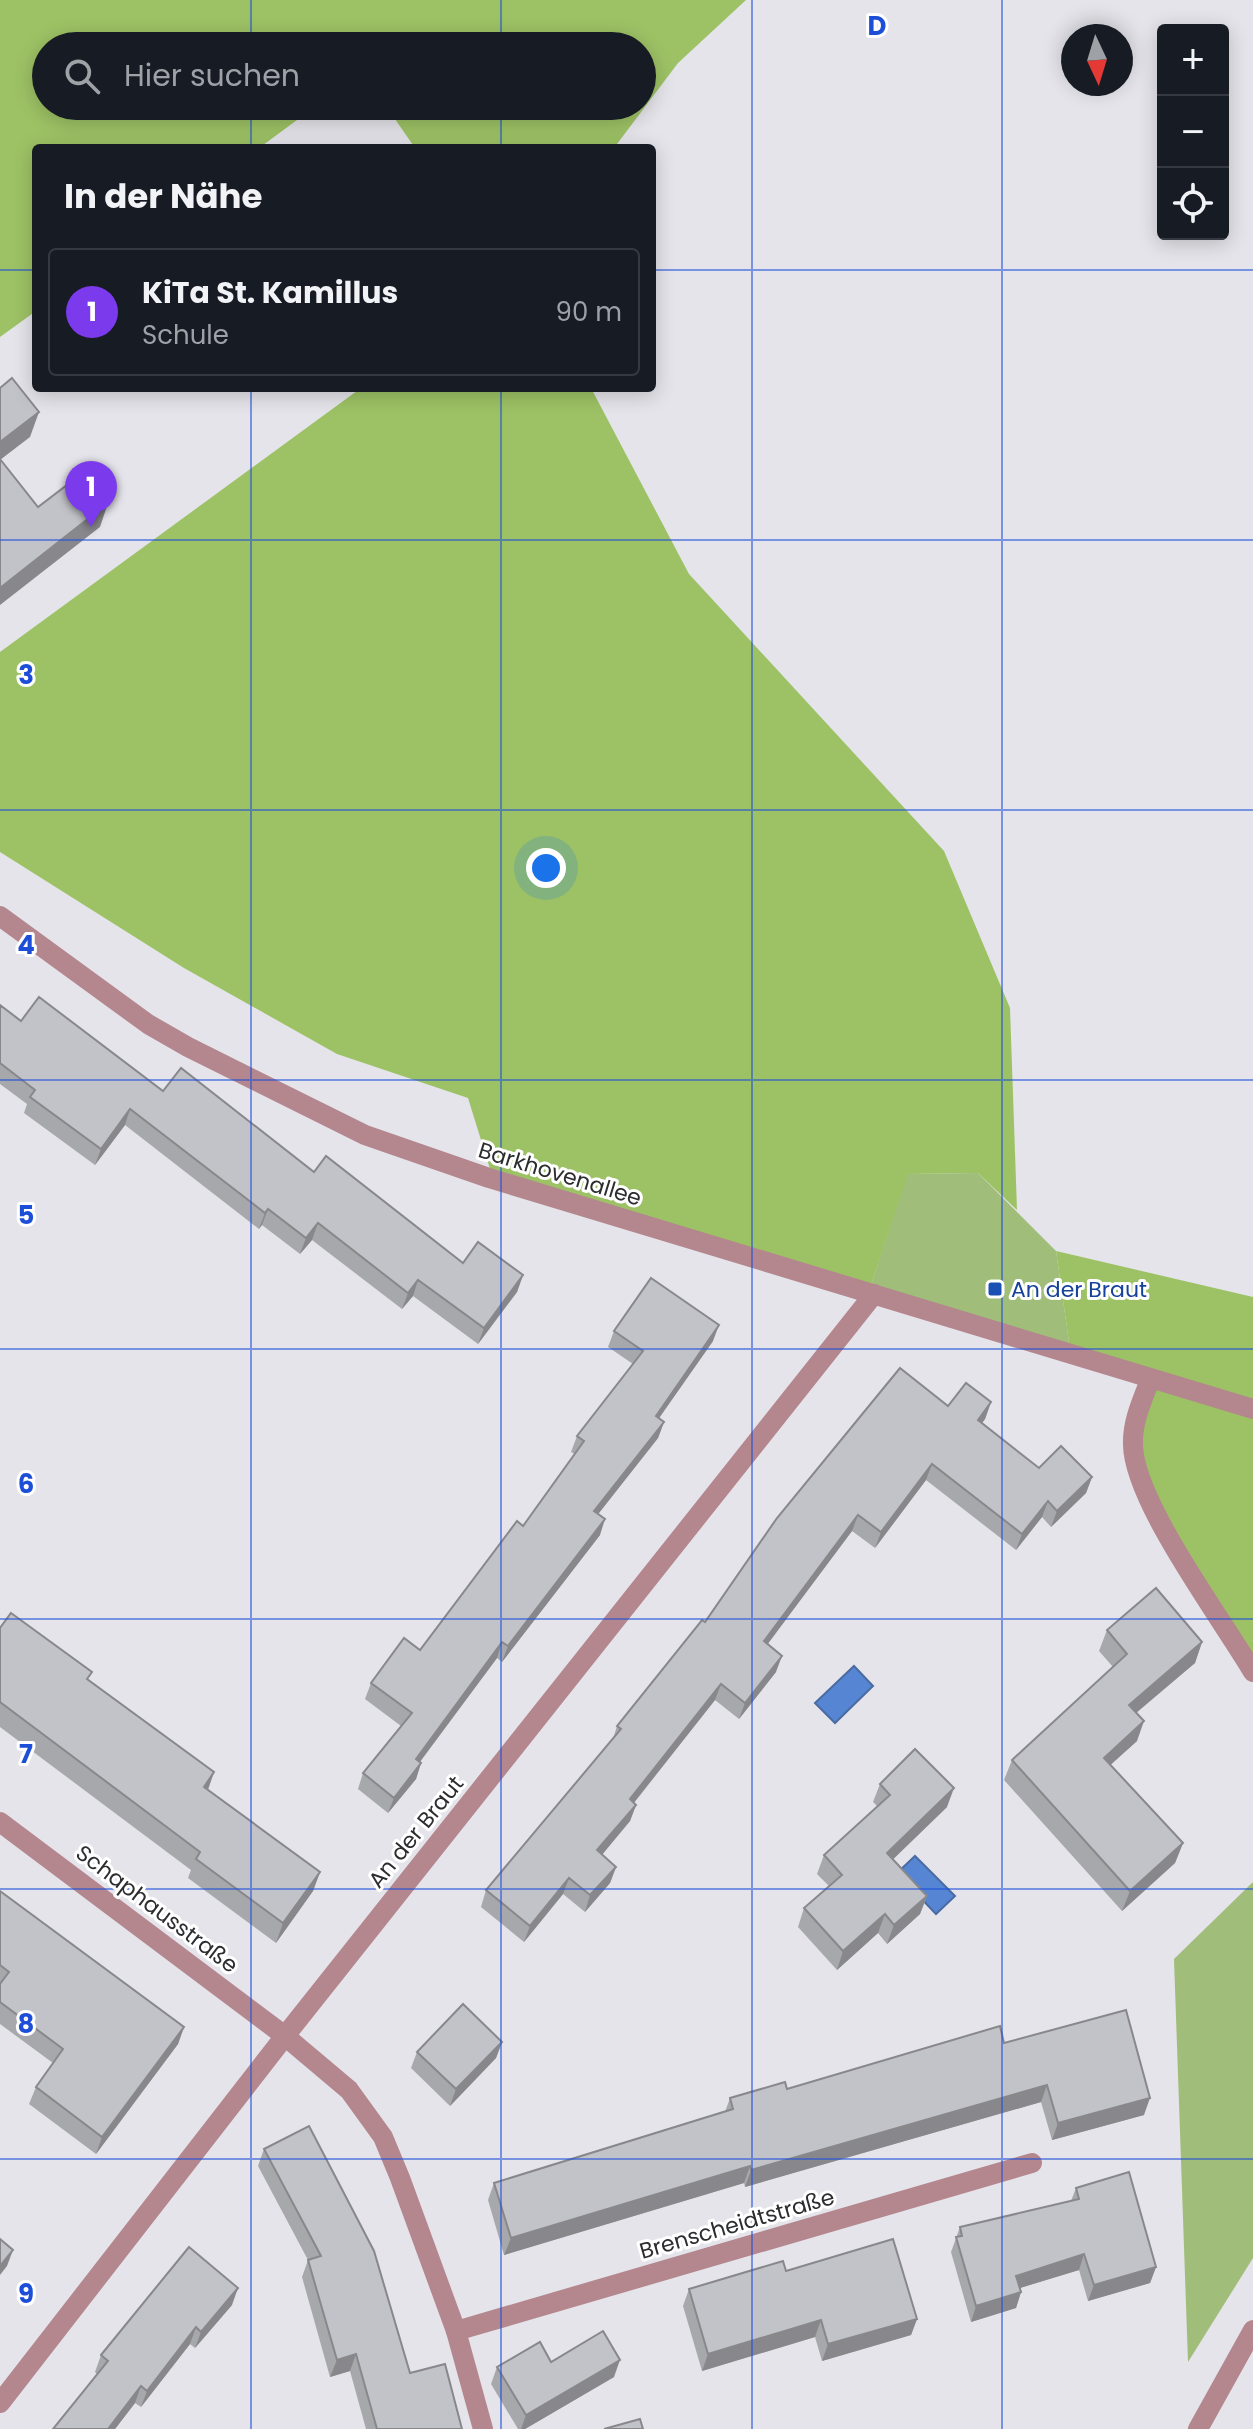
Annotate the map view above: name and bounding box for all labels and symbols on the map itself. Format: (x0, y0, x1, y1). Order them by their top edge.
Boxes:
text: D (868, 8, 887, 44)
north arrow (1061, 24, 1133, 96)
pin: 1 (65, 461, 117, 527)
text: 3 (18, 657, 34, 693)
your location (526, 848, 566, 888)
text: 4 (17, 927, 35, 963)
street label: Barkhovenallee (475, 1134, 645, 1214)
text: 5 (18, 1197, 34, 1233)
place label: An der Braut (1011, 1274, 1147, 1305)
marker: An der Braut (986, 1280, 1004, 1298)
text: 6 (18, 1466, 34, 1502)
text: 7 (19, 1736, 33, 1772)
street label: An der Braut (361, 1769, 471, 1895)
street label: Schaphausstraße (69, 1838, 245, 1980)
text: 8 (18, 2006, 34, 2042)
street label: Brenscheidtstraße (636, 2181, 838, 2267)
text: 9 (18, 2276, 34, 2312)

